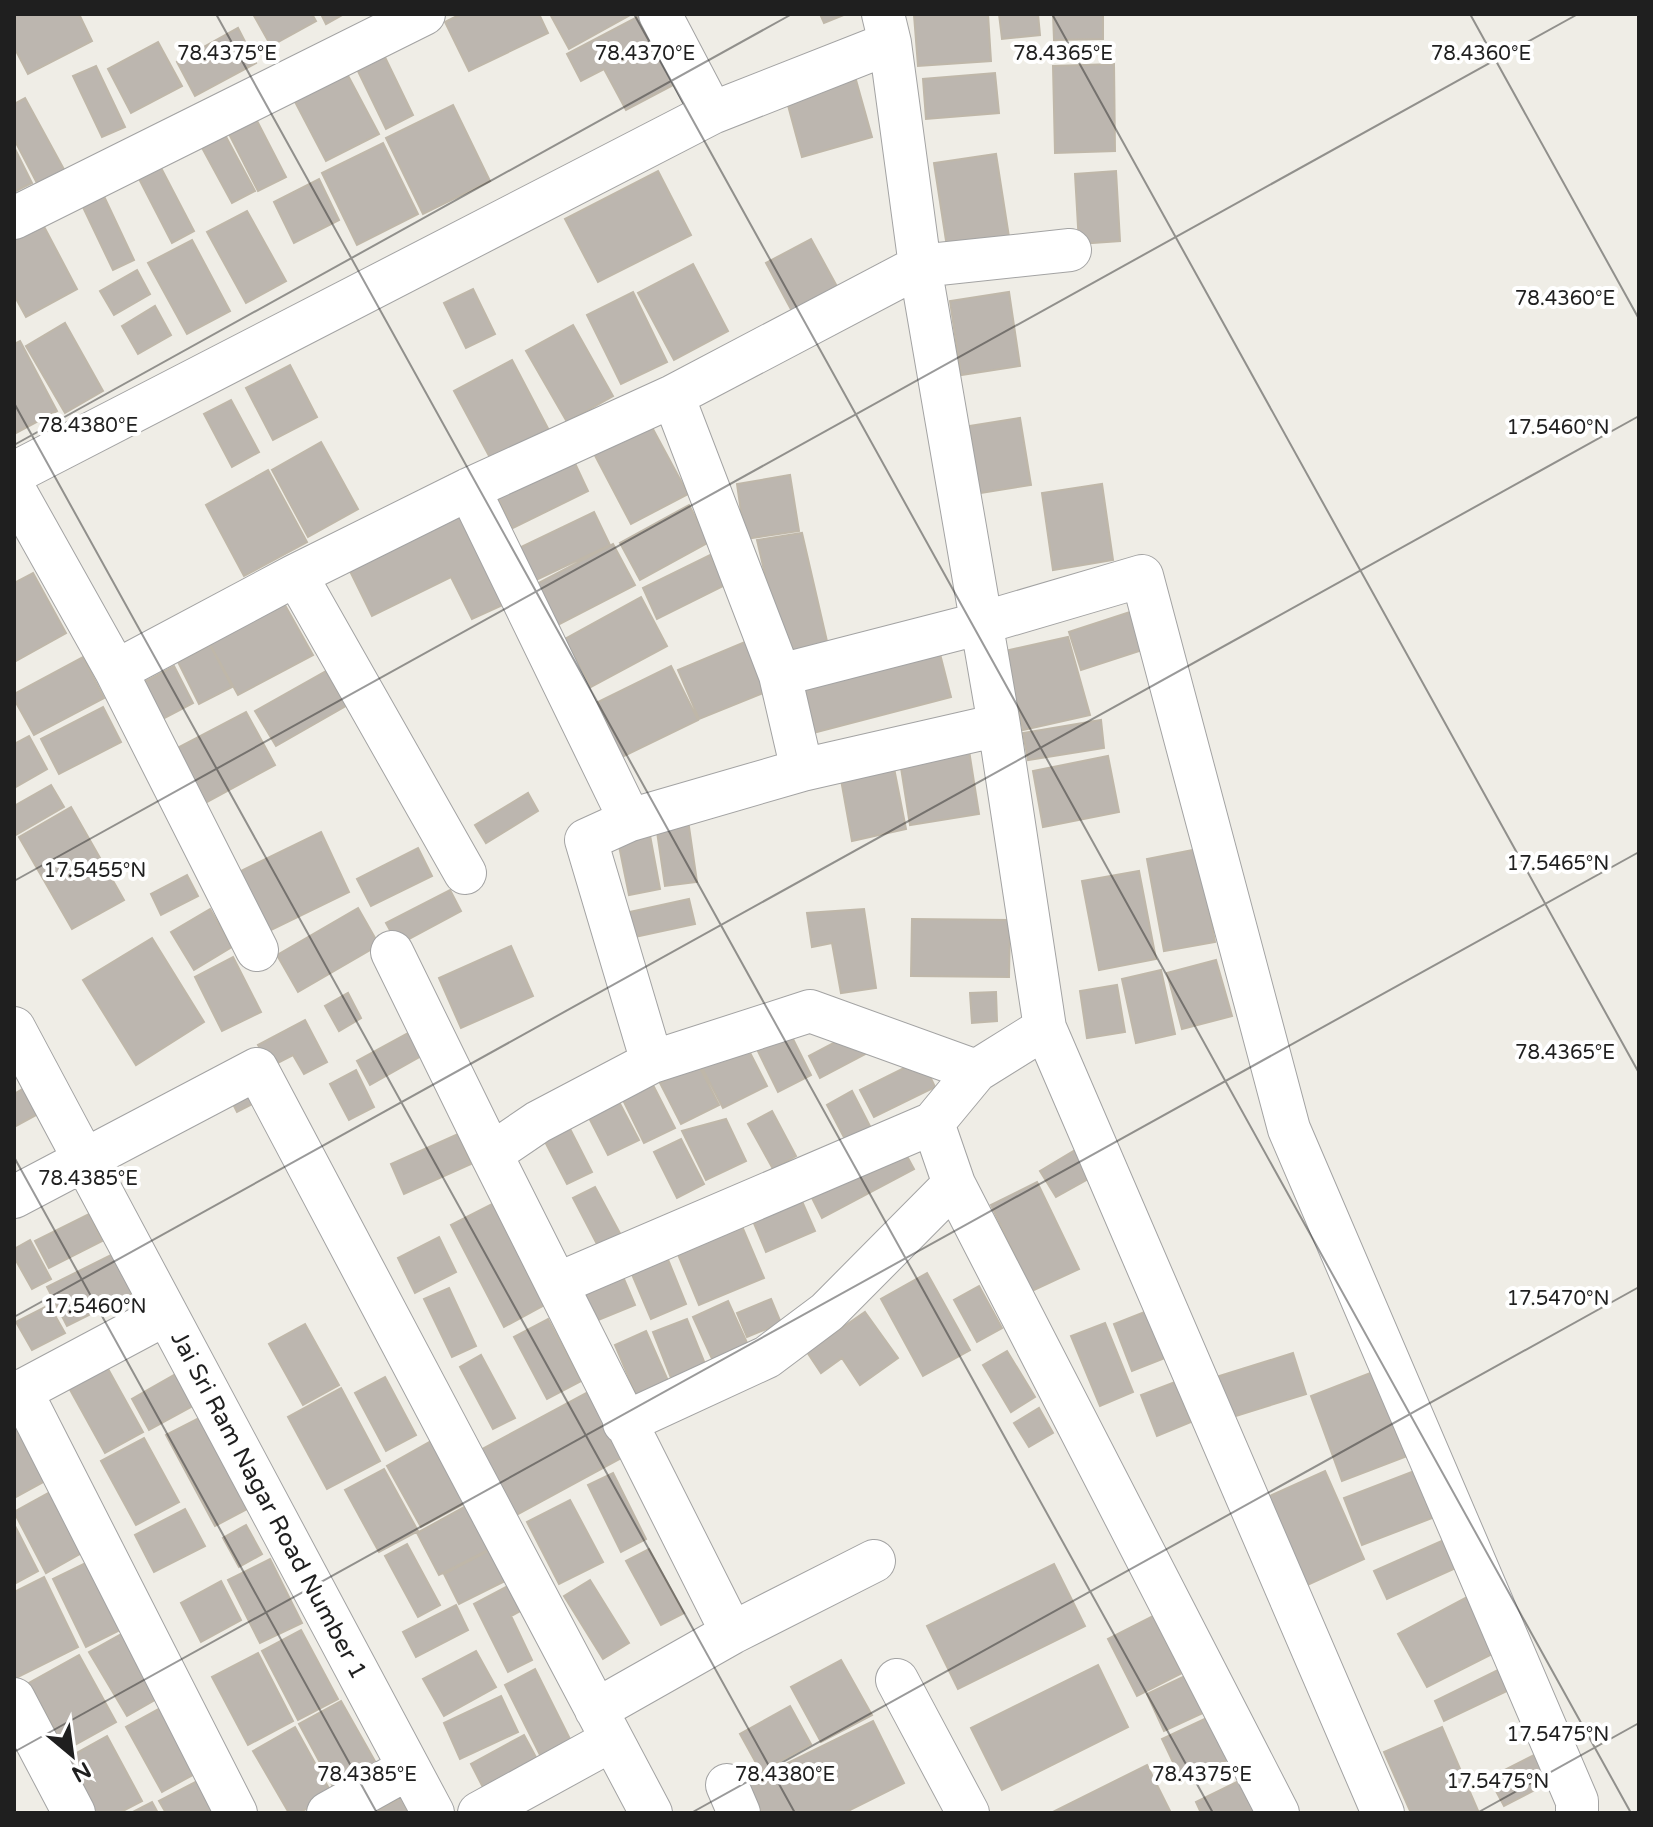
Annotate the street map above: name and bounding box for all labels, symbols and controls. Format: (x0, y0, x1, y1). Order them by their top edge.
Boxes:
text: 78.4375°E (177, 42, 277, 66)
text: 78.4370°E (595, 42, 695, 66)
text: 78.4365°E (1013, 42, 1113, 66)
text: 78.4360°E (1431, 42, 1531, 66)
text: 78.4360°E (1515, 287, 1615, 311)
text: 78.4380°E (38, 414, 138, 438)
text: 17.5460°N (1506, 416, 1610, 440)
text: 17.5465°N (1507, 852, 1609, 876)
text: 17.5455°N (44, 859, 146, 883)
text: 78.4365°E (1515, 1041, 1615, 1065)
text: 78.4385°E (38, 1167, 138, 1191)
text: 17.5470°N (1506, 1287, 1610, 1311)
text: 17.5460°N (43, 1295, 147, 1319)
street label: Jai Sri Ram Nagar Road Number 1 (164, 1326, 373, 1684)
north arrow (32, 1715, 112, 1795)
text: 17.5475°N (1507, 1723, 1609, 1747)
text: N (67, 1756, 95, 1787)
text: 78.4385°E (317, 1763, 417, 1787)
text: 78.4380°E (735, 1763, 835, 1787)
text: 78.4375°E (1152, 1763, 1252, 1787)
text: 17.5475°N (1447, 1770, 1549, 1794)

